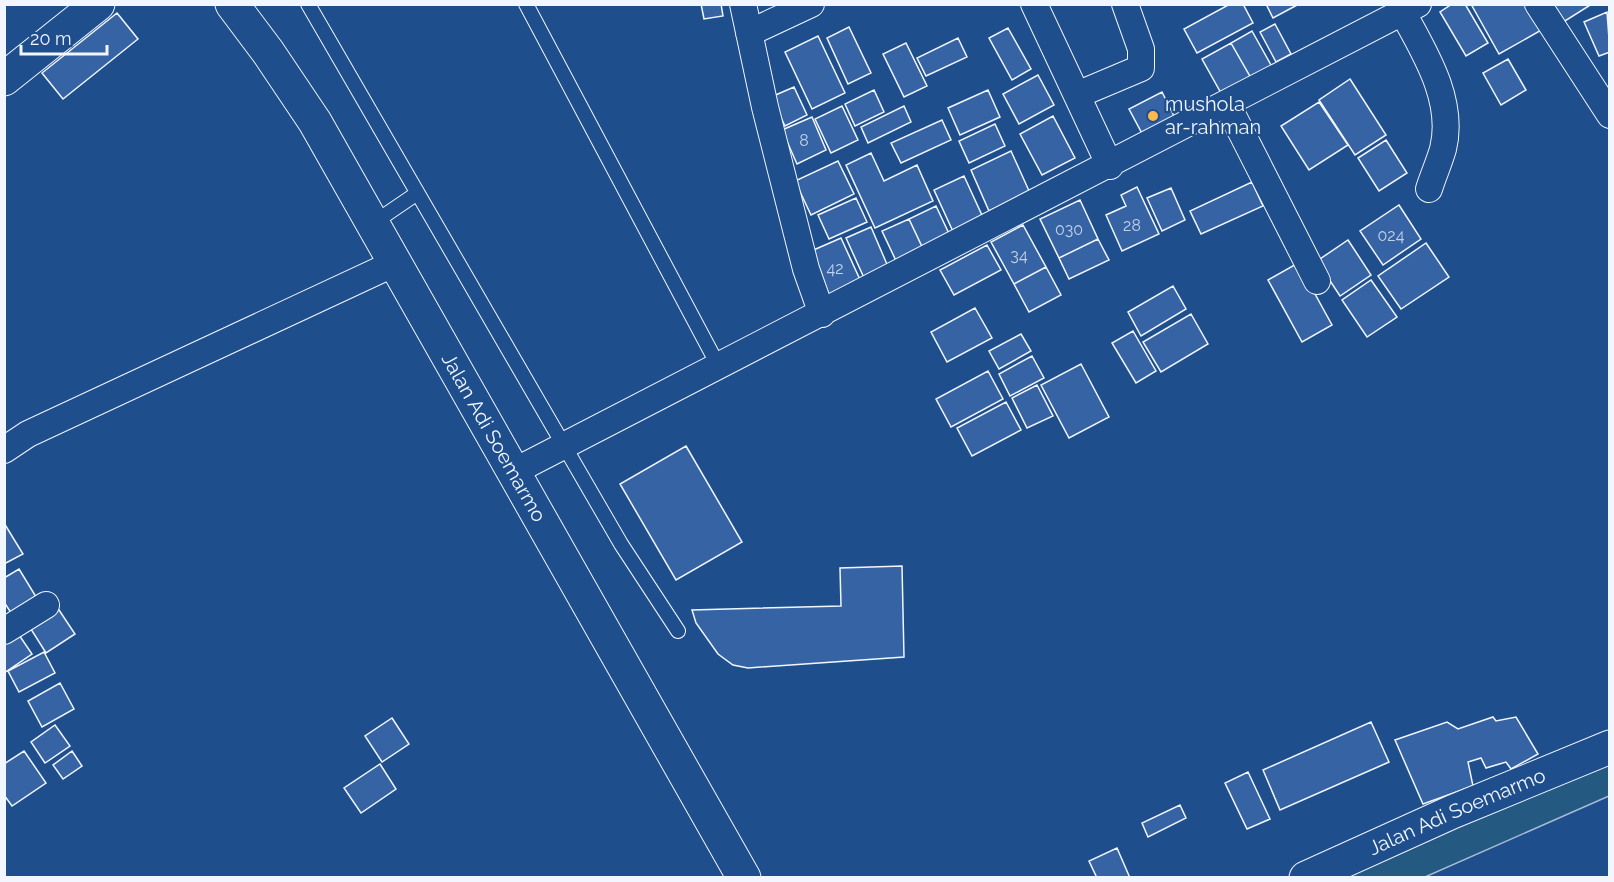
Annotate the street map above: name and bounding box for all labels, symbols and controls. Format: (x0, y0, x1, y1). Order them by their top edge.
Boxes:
scale bar (21, 18, 106, 56)
text: 20 m (30, 28, 72, 49)
place label: mushola ar-rahman (1165, 92, 1261, 139)
marker: mushola ar-rahman (1146, 109, 1160, 123)
house number: 8 (799, 131, 809, 150)
house number: 28 (1123, 216, 1141, 235)
house number: 030 (1055, 220, 1083, 239)
house number: 024 (1378, 226, 1405, 245)
house number: 34 (1010, 246, 1028, 265)
house number: 42 (826, 259, 844, 278)
street label: Jalan Adi Soemarmo (437, 349, 551, 526)
street label: Jalan Adi Soemarmo (1365, 763, 1549, 860)

